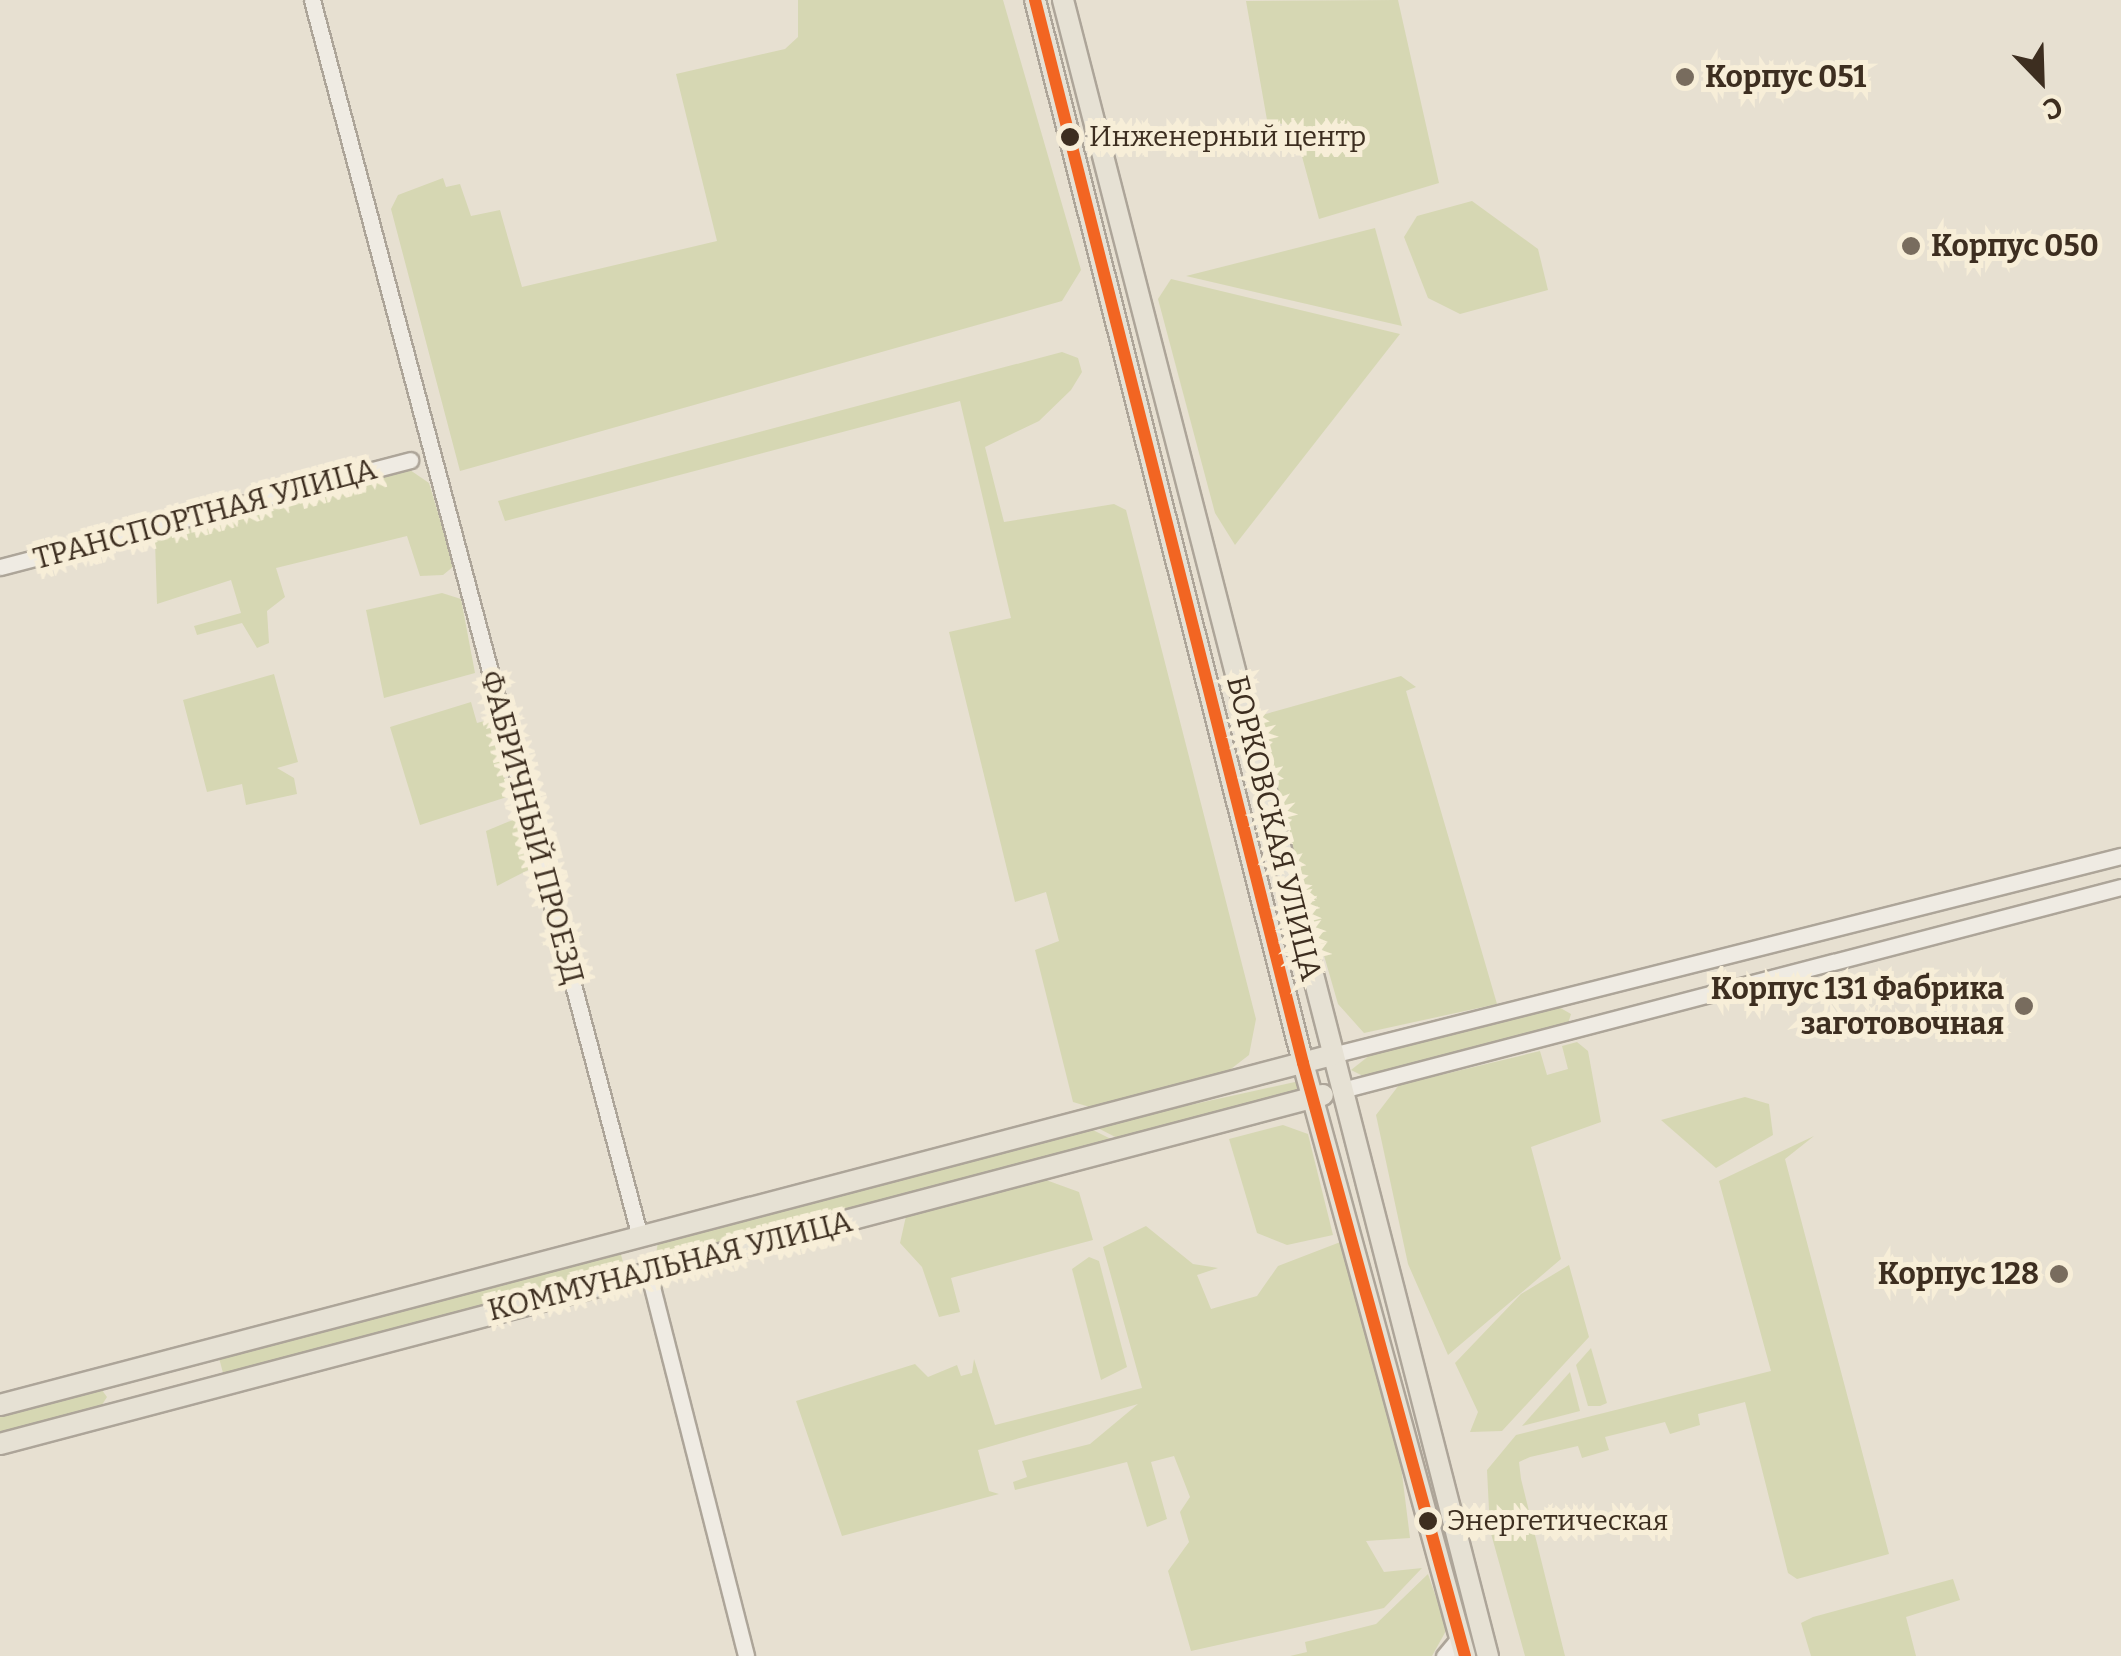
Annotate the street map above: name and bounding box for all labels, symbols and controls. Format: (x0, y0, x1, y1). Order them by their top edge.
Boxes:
north arrow (1991, 30, 2091, 130)
place label: Корпус 051 (1705, 59, 1866, 95)
marker: Корпус 051 (1674, 66, 1696, 88)
text: С (2038, 89, 2068, 127)
place label: Инженерный центр (1089, 120, 1366, 154)
marker: Инженерный центр (1060, 127, 1080, 147)
place label: Корпус 050 (1931, 228, 2099, 264)
marker: Корпус 050 (1900, 235, 1922, 257)
street label: ТРАНСПОРТНАЯ УЛИЦА (29, 451, 381, 577)
street label: ФАБРИЧНЫЙ ПРОЕЗД (473, 666, 591, 988)
street label: БОРКОВСКАЯ УЛИЦА (1219, 672, 1329, 984)
place label: Корпус 131 Фабрика заготовочная (1711, 971, 2004, 1042)
marker: Корпус 131 Фабрика заготовочная (2013, 995, 2035, 1017)
street label: КОММУНАЛЬНАЯ УЛИЦА (484, 1203, 856, 1329)
place label: Корпус 128 (1878, 1256, 2039, 1292)
marker: Корпус 128 (2048, 1263, 2070, 1285)
place label: Энергетическая (1447, 1504, 1668, 1538)
marker: Энергетическая (1418, 1511, 1438, 1531)

